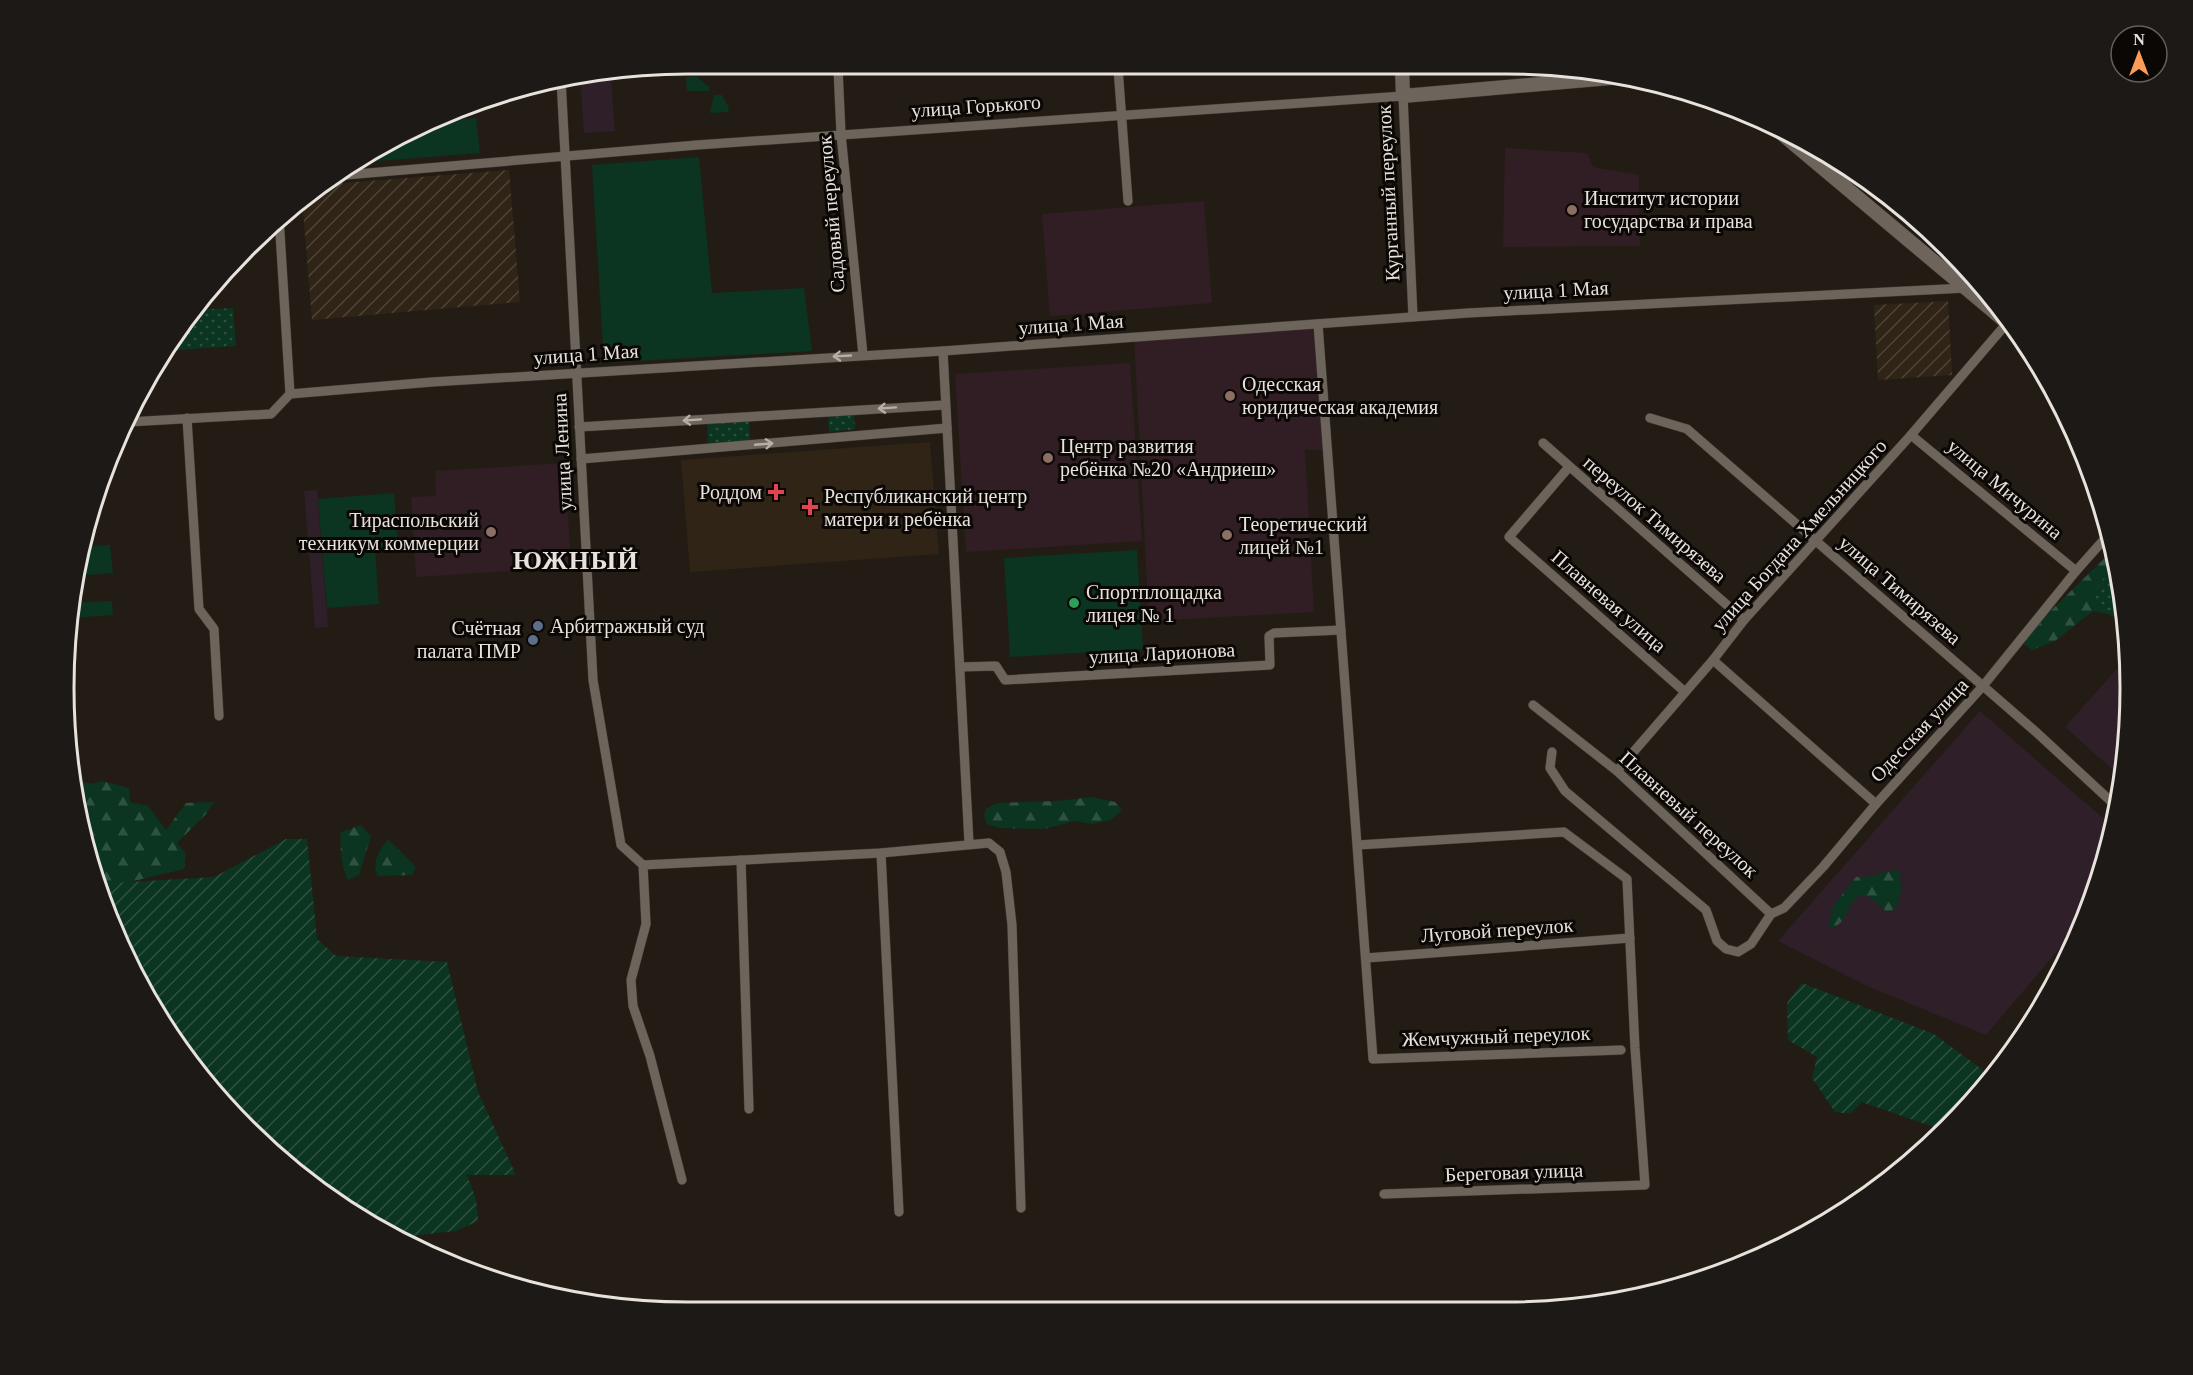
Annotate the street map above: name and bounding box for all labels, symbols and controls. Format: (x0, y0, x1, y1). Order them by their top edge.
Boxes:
north arrow (2109, 24, 2169, 84)
text: N (2133, 31, 2145, 48)
street label: улица Горького (911, 91, 1042, 122)
street label: Курганный переулок (1372, 104, 1405, 282)
street label: Садовый переулок (813, 134, 850, 294)
place label: Институт истории государства и права (1584, 187, 1753, 233)
marker: Институт истории государства и права (1565, 203, 1579, 217)
street label: улица 1 Мая (1503, 276, 1609, 305)
street label: улица 1 Мая (1018, 309, 1124, 340)
street label: улица 1 Мая (533, 339, 639, 370)
one-way arrow (833, 351, 853, 362)
place label: Одесская юридическая академия (1242, 373, 1438, 419)
marker: Одесская юридическая академия (1223, 389, 1237, 403)
street label: улица Ленина (548, 392, 577, 511)
one-way arrow (878, 403, 898, 414)
one-way arrow (683, 415, 703, 426)
place label: Центр развития ребёнка №20 «Андриеш» (1060, 435, 1276, 481)
street label: улица Богдана Хмельницкого (1707, 435, 1892, 636)
street label: улица Мичурина (1942, 435, 2067, 544)
one-way arrow (754, 438, 774, 449)
marker: Центр развития ребёнка №20 «Андриеш» (1041, 451, 1055, 465)
street label: переулок Тимирязева (1579, 451, 1731, 588)
place label: Роддом (699, 481, 762, 504)
marker: Роддом (767, 483, 785, 501)
place label: Республиканский центр матери и ребёнка (824, 485, 1027, 531)
marker: Республиканский центр матери и ребёнка (801, 498, 819, 516)
place label: Тираспольский техникум коммерции (299, 509, 479, 555)
place label: Теоретический лицей №1 (1239, 513, 1367, 559)
marker: Тираспольский техникум коммерции (484, 525, 498, 539)
marker: Теоретический лицей №1 (1220, 528, 1234, 542)
street label: улица Тимирязева (1834, 531, 1965, 650)
street label: Плавневая улица (1547, 545, 1671, 657)
district label: ЮЖНЫЙ (513, 546, 639, 575)
place label: Спортплощадка лицея № 1 (1086, 581, 1222, 627)
marker: Спортплощадка лицея № 1 (1067, 596, 1081, 610)
place label: Арбитражный суд (550, 615, 704, 638)
place label: Счётная палата ПМР (417, 617, 521, 662)
marker: Арбитражный суд (531, 619, 545, 633)
marker: Счётная палата ПМР (526, 633, 540, 647)
street label: улица Ларионова (1088, 638, 1236, 669)
street label: Одесская улица (1865, 674, 1973, 787)
street label: Плавневый переулок (1615, 746, 1763, 883)
street label: Луговой переулок (1420, 914, 1574, 947)
street label: Жемчужный переулок (1401, 1022, 1591, 1051)
street label: Береговая улица (1444, 1159, 1584, 1186)

